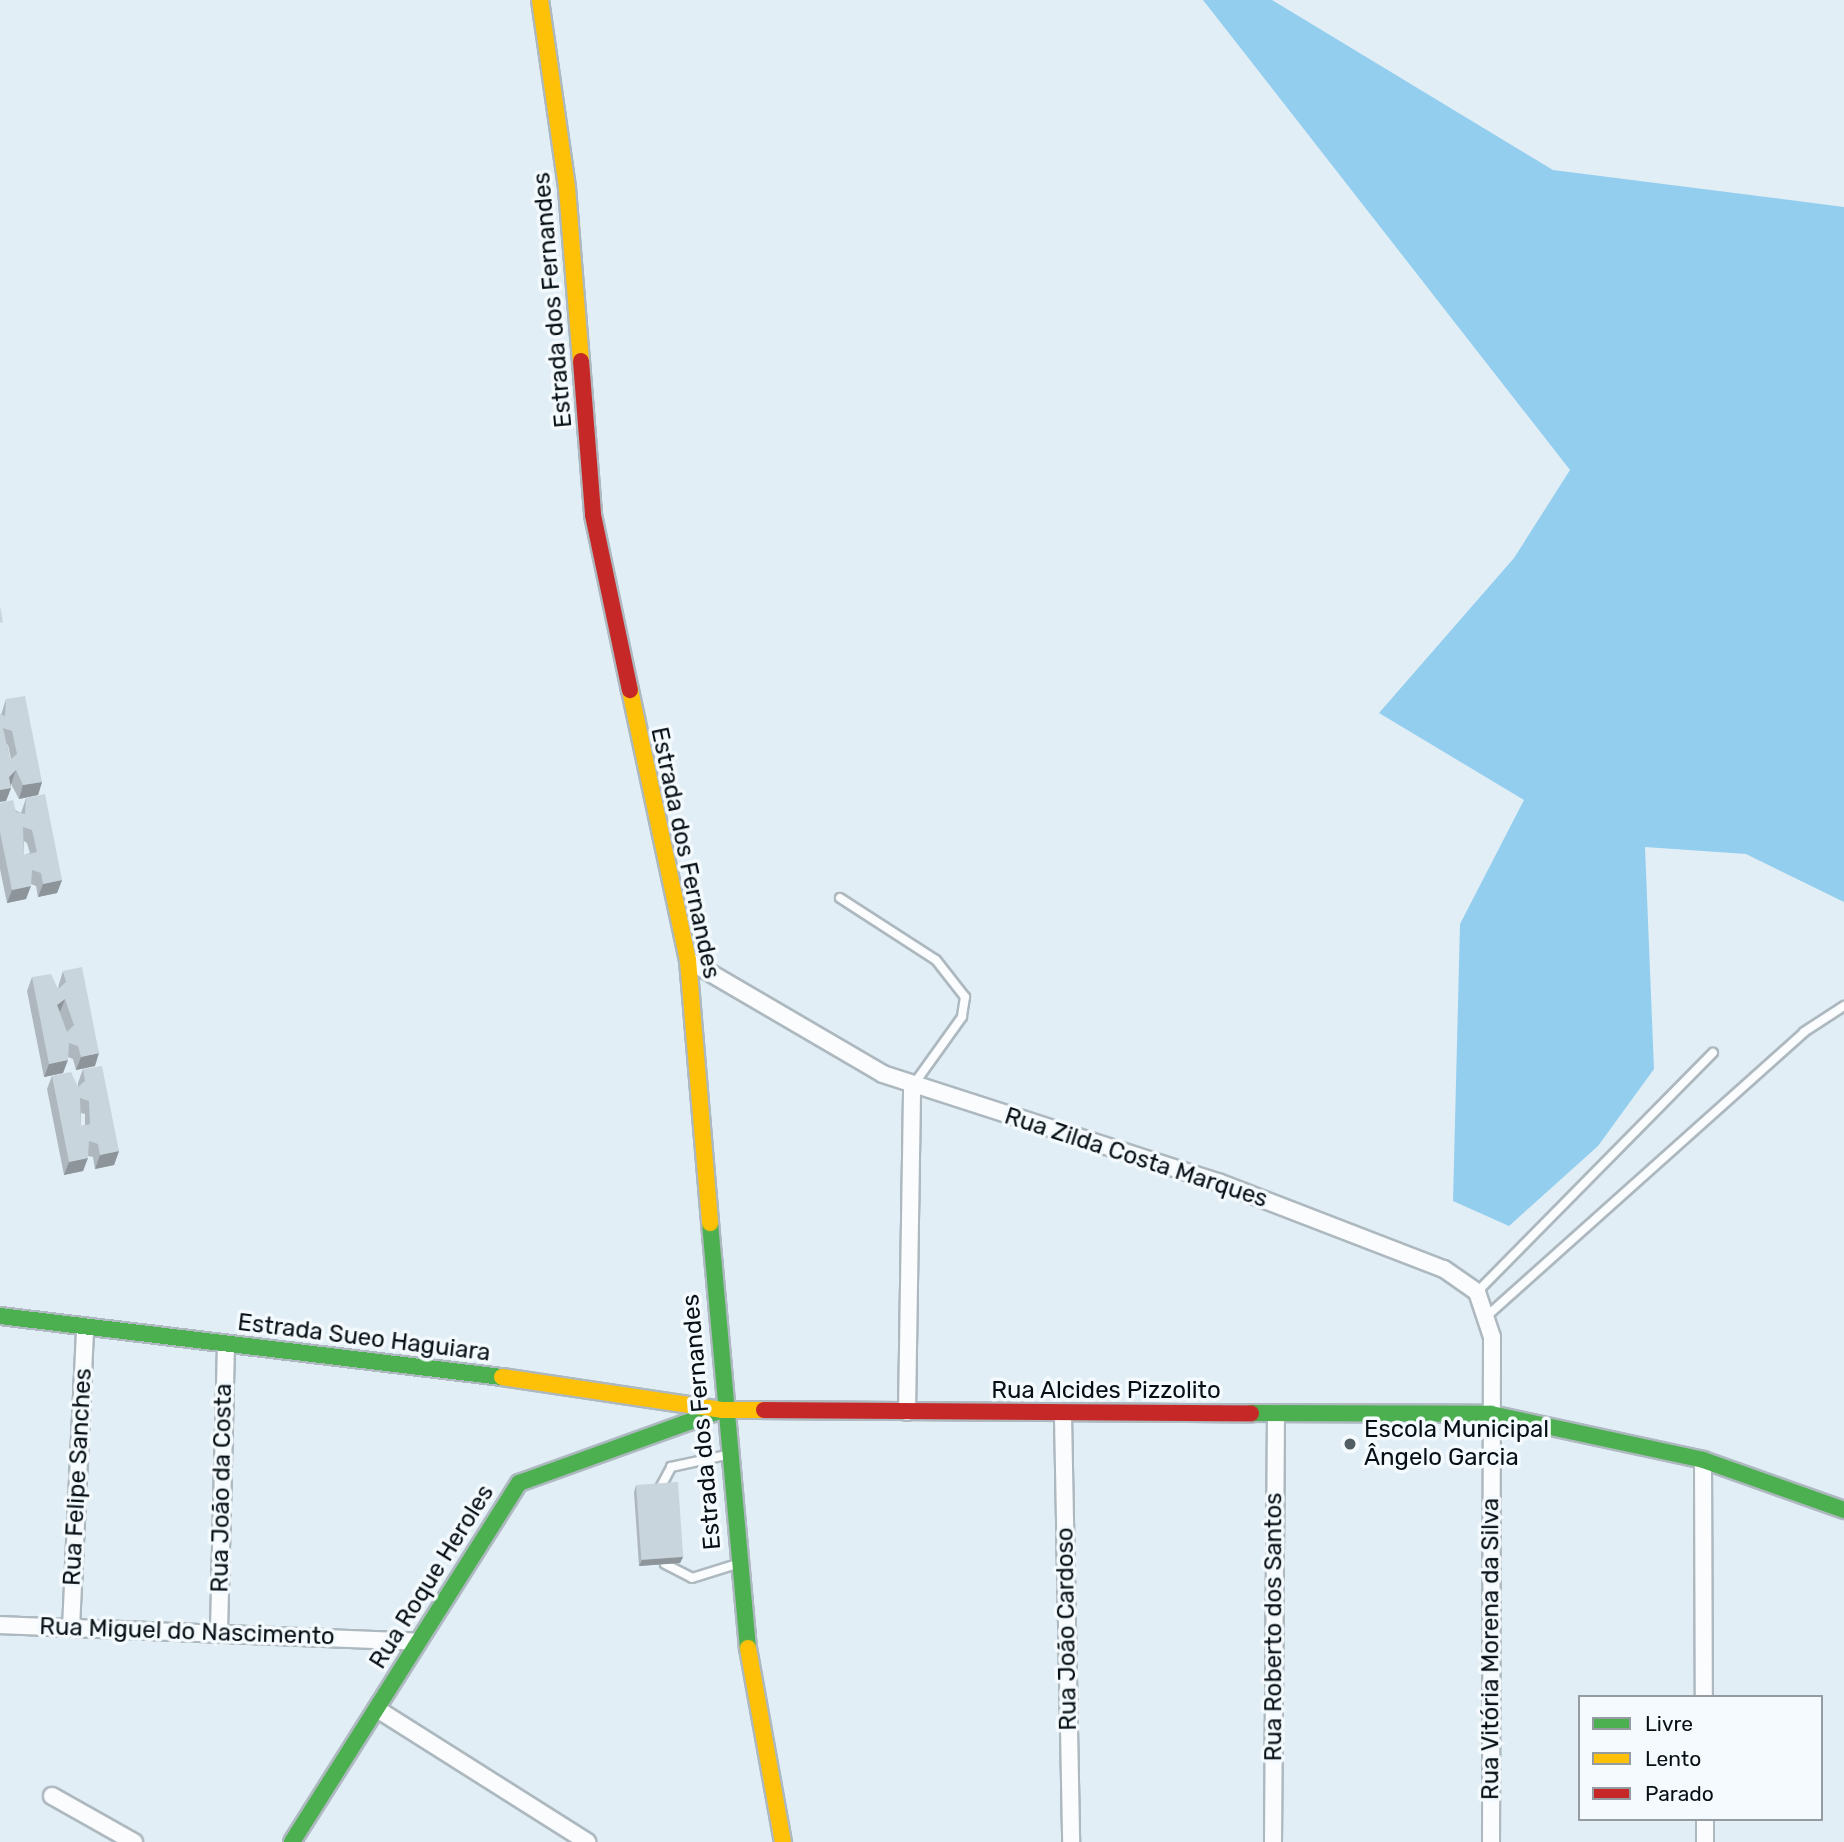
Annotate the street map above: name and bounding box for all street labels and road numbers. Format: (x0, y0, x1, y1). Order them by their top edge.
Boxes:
street label: Estrada dos Fernandes (527, 171, 579, 429)
street label: Estrada dos Fernandes (644, 725, 726, 981)
street label: Rua Zilda Costa Marques (1001, 1102, 1271, 1214)
street label: Estrada dos Fernandes (676, 1293, 728, 1551)
street label: Estrada Sueo Haguiara (236, 1308, 492, 1368)
street label: Rua Felipe Sanches (58, 1367, 98, 1587)
street label: Rua Alcides Pizzolito (991, 1377, 1221, 1405)
street label: Rua João da Costa (206, 1383, 238, 1593)
street label: Rua Roque Heroles (364, 1480, 500, 1674)
street label: Rua Roberto dos Santos (1260, 1493, 1288, 1761)
street label: Rua Vitória Morena da Silva (1477, 1498, 1505, 1800)
street label: Rua João Cardoso (1051, 1527, 1083, 1731)
street label: Rua Miguel do Nascimento (39, 1612, 335, 1652)

